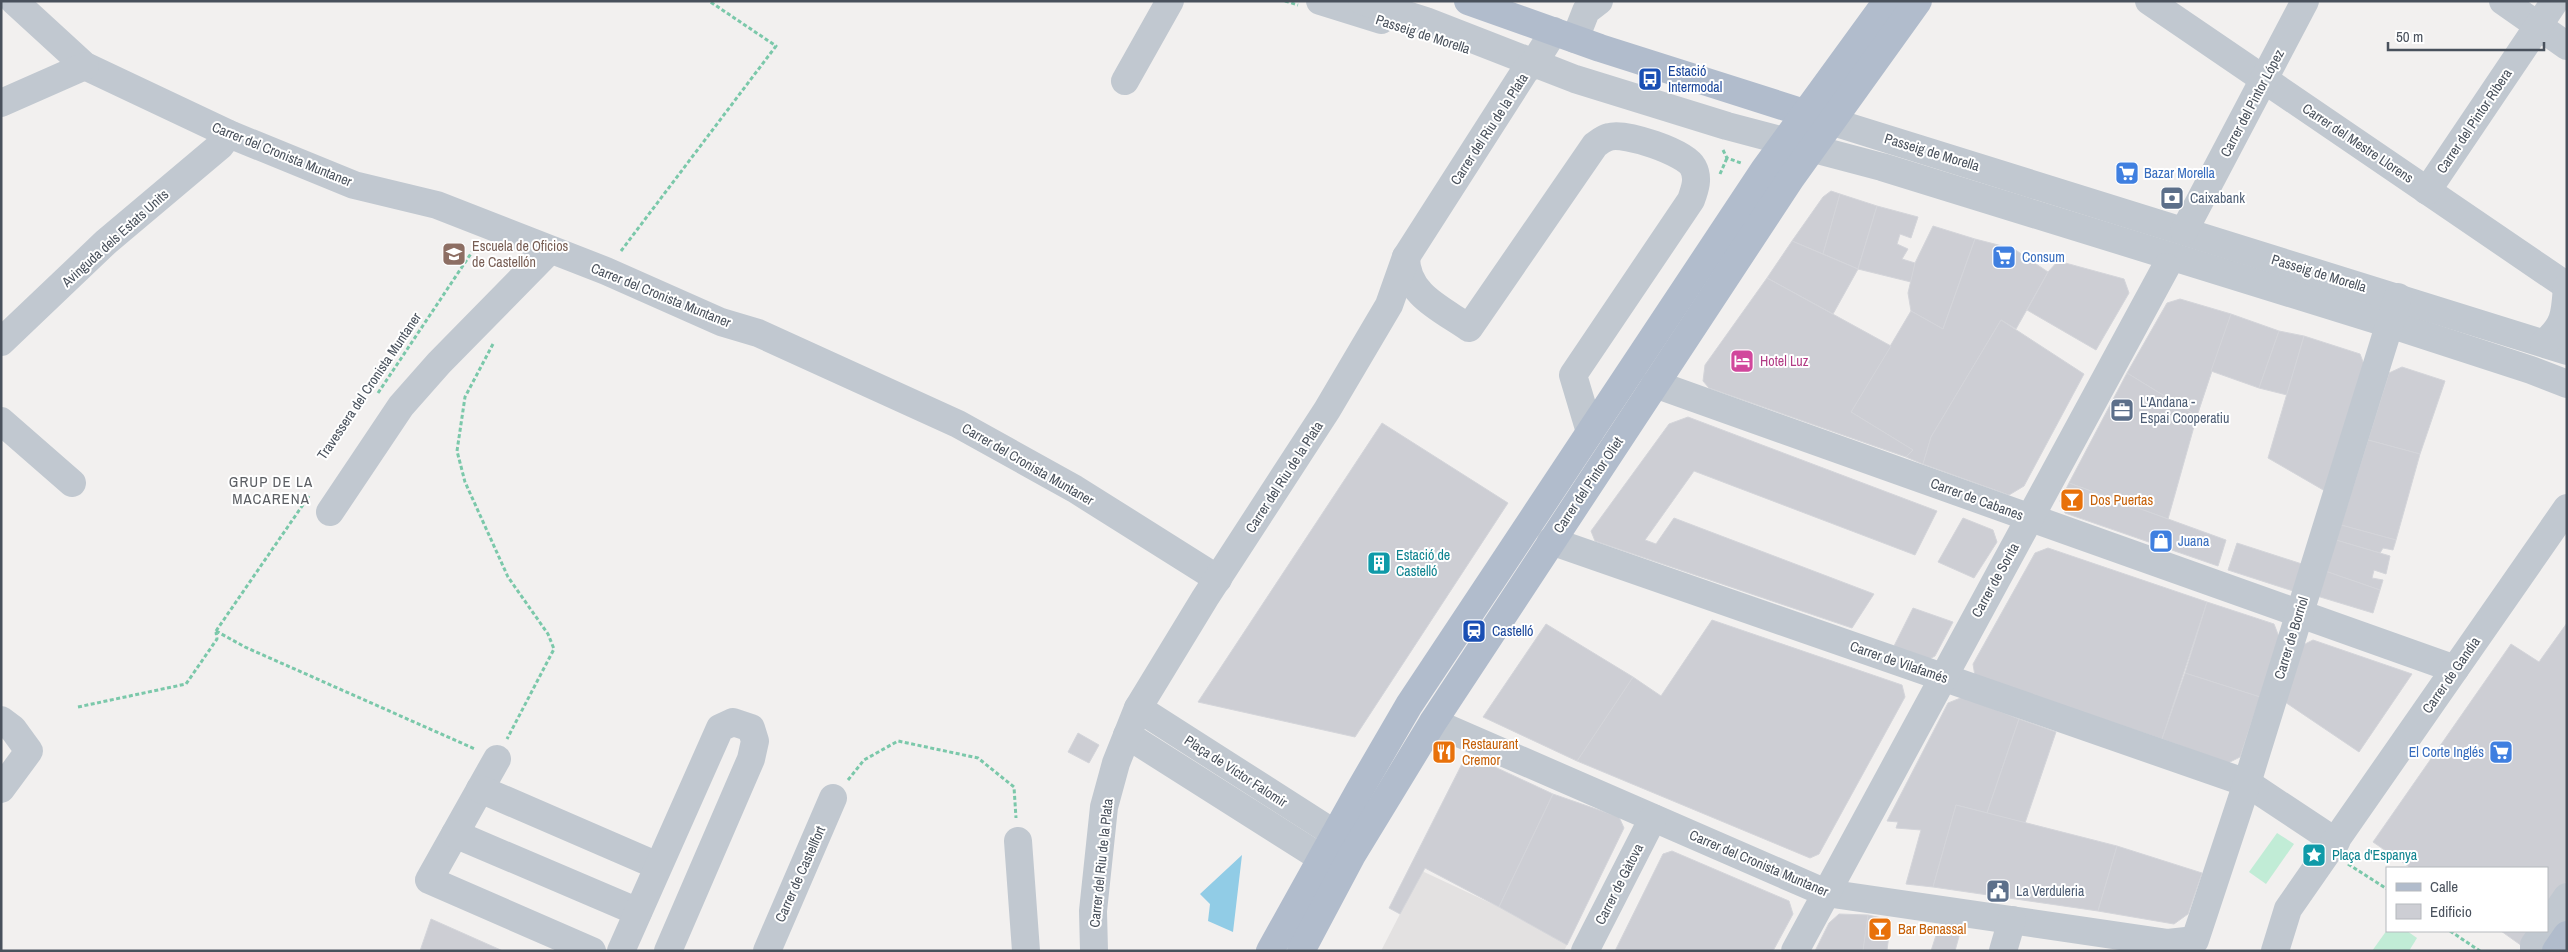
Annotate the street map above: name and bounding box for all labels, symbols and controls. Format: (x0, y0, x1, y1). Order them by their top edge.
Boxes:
street label: Passeig de Morella (1373, 10, 1473, 58)
scale bar (2388, 20, 2544, 52)
text: 50 m (2396, 26, 2423, 47)
street label: Carrer del Pintor López (2216, 46, 2288, 160)
place label: Estació Intermodal (1668, 62, 1722, 96)
street label: Carrer del Pintor Ribera (2432, 65, 2516, 177)
bus stop icon: Estació Intermodal (1637, 66, 1663, 92)
street label: Carrer del Riu de la Plata (1446, 69, 1532, 188)
street label: Carrer del Mestre Llorens (2299, 99, 2417, 187)
street label: Carrer del Cronista Muntaner (209, 118, 355, 190)
street label: Passeig de Morella (1882, 129, 1982, 175)
supermarket icon: Bazar Morella (2114, 160, 2140, 186)
place label: Bazar Morella (2144, 164, 2215, 182)
street label: Avinguda dels Estats Units (57, 185, 172, 291)
bank icon: Caixabank (2159, 185, 2185, 211)
place label: Caixabank (2190, 189, 2245, 207)
place label: Escuela de Oficios de Castellón (472, 237, 569, 271)
school or university icon: Escuela de Oficios de Castellón (441, 241, 467, 267)
supermarket icon: Consum (1991, 244, 2017, 270)
place label: Consum (2022, 248, 2065, 266)
street label: Passeig de Morella (2269, 250, 2369, 296)
street label: Carrer del Cronista Muntaner (588, 259, 734, 331)
street label: Travessera del Cronista Muntaner (313, 309, 425, 463)
hotel icon: Hotel Luz (1729, 348, 1755, 374)
place label: Hotel Luz (1760, 352, 1809, 370)
place label: L'Andana - Espai Cooperatiu (2140, 393, 2229, 427)
office icon: L'Andana - Espai Cooperatiu (2109, 397, 2135, 423)
street label: Carrer del Riu de la Plata (1241, 417, 1327, 536)
street label: Carrer del Cronista Muntaner (959, 419, 1097, 509)
street label: Carrer del Pintor Oliet (1549, 433, 1627, 537)
district label: GRUP DE LA MACARENA (229, 471, 313, 509)
street label: Carrer de Cabanes (1928, 474, 2026, 524)
bar icon: Dos Puertas (2059, 487, 2085, 513)
place label: Dos Puertas (2090, 491, 2153, 509)
shop icon: Juana (2148, 528, 2174, 554)
place label: Juana (2178, 532, 2210, 550)
street label: Carrer de Sorita (1967, 539, 2023, 620)
place label: Estació de Castelló (1396, 546, 1450, 580)
building icon: Estació de Castelló (1366, 550, 1392, 576)
street label: Carrer de Borriol (2270, 594, 2312, 682)
station icon: Castelló (1461, 618, 1487, 644)
place label: Castelló (1492, 622, 1533, 640)
street label: Carrer de Gandia (2418, 633, 2484, 717)
street label: Carrer de Vilafamés (1848, 637, 1951, 687)
street label: Plaça de Víctor Falomir (1181, 731, 1291, 811)
place label: Restaurant Cremor (1462, 735, 1518, 769)
restaurant icon: Restaurant Cremor (1431, 739, 1457, 765)
supermarket icon: El Corte Inglés (2488, 739, 2514, 765)
place label: El Corte Inglés (2409, 743, 2484, 761)
street label: Carrer del Riu de la Plata (1085, 797, 1117, 928)
street label: Carrer de Castellfort (771, 823, 829, 925)
street label: Carrer del Cronista Muntaner (1687, 826, 1831, 901)
street label: Carrer de Gàtova (1591, 840, 1647, 928)
place icon: Plaça d'Espanya (2301, 842, 2327, 868)
place label: Plaça d'Espanya (2332, 846, 2418, 864)
legend (2386, 867, 2548, 932)
text: Calle (2430, 876, 2458, 897)
public building icon: La Verduleria (1985, 878, 2011, 904)
place label: La Verduleria (2016, 882, 2085, 900)
text: Edificio (2430, 901, 2472, 922)
bar icon: Bar Benassal (1867, 916, 1893, 942)
place label: Bar Benassal (1898, 920, 1966, 938)

